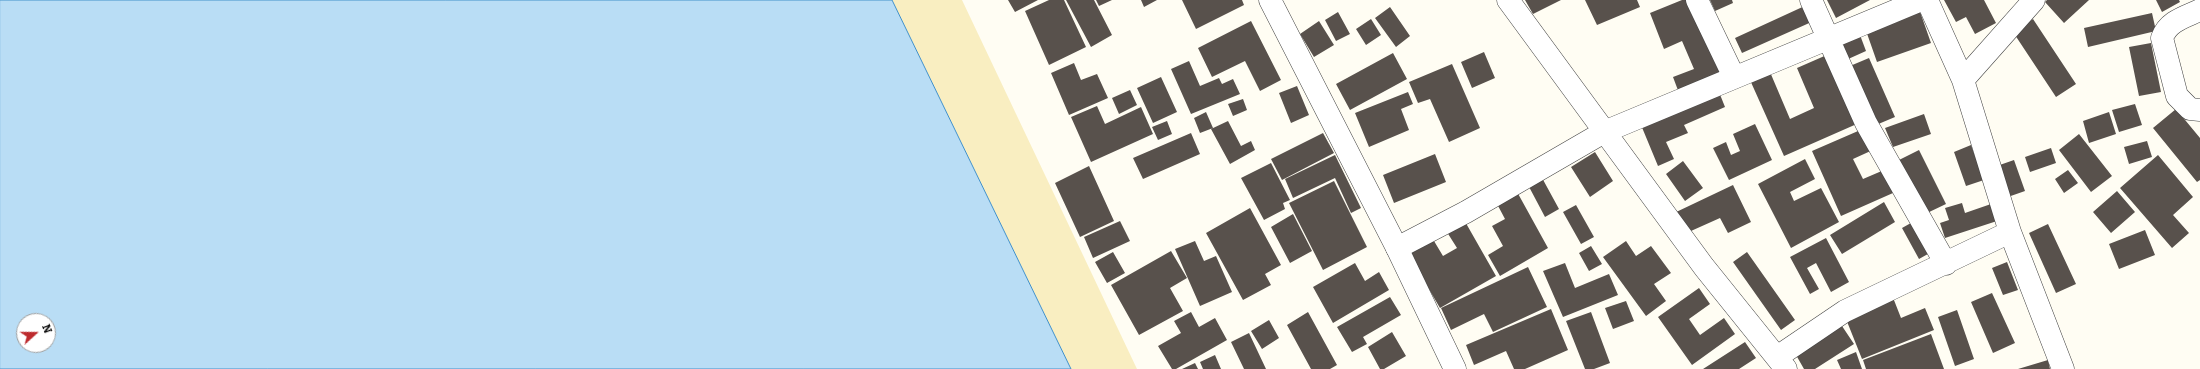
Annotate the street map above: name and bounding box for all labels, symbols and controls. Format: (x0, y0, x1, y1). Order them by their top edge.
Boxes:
north arrow (16, 313, 56, 353)
text: N (39, 323, 54, 335)

